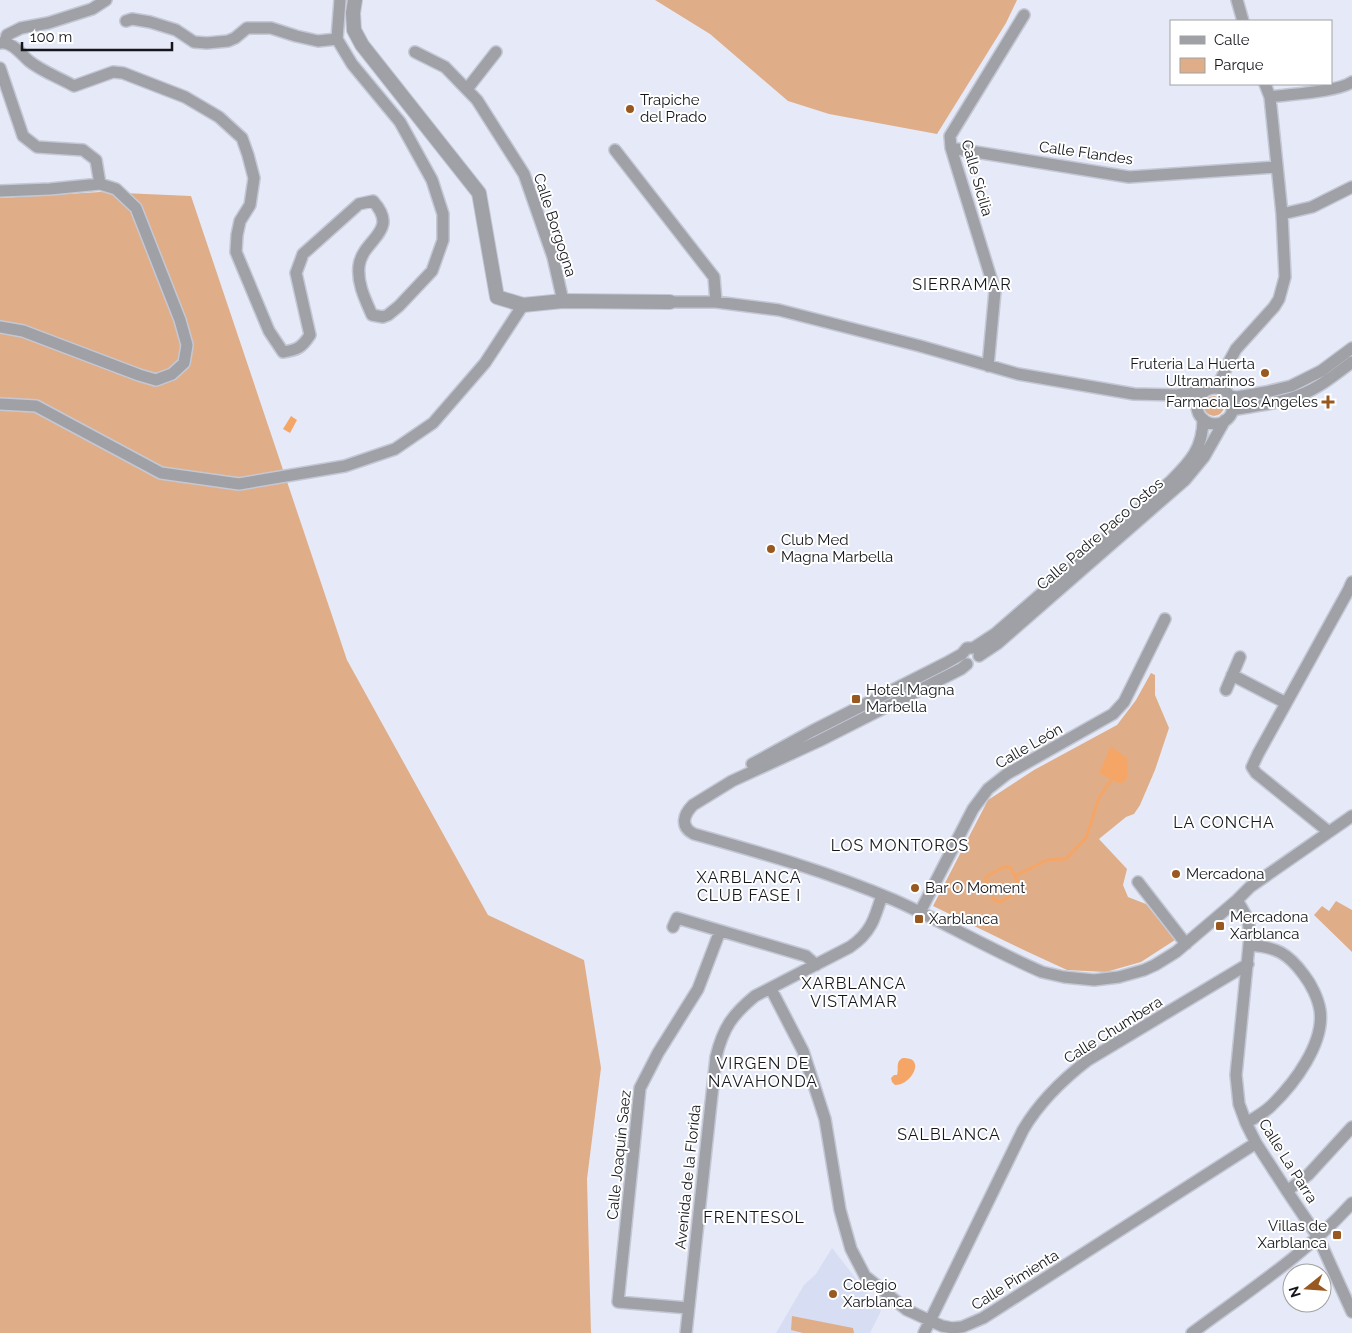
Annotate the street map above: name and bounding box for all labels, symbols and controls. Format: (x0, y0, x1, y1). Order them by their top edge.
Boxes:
scale bar (22, 20, 172, 52)
legend (1170, 20, 1332, 85)
text: 100 m (30, 28, 72, 46)
text: Calle (1214, 31, 1250, 49)
text: Parque (1214, 56, 1264, 74)
place label: Trapiche del Prado (640, 91, 707, 126)
marker: Trapiche del Prado (624, 103, 636, 115)
street label: Calle Sicilia (958, 138, 996, 218)
street label: Calle Flandes (1038, 138, 1134, 168)
street label: Calle Borgogna (530, 171, 580, 279)
district label: SIERRAMAR (912, 275, 1012, 294)
place label: Fruteria La Huerta Ultramarinos (1130, 355, 1255, 390)
marker: Fruteria La Huerta Ultramarinos (1259, 367, 1271, 379)
place label: Farmacia Los Angeles (1166, 393, 1318, 411)
marker: Farmacia Los Angeles (1322, 396, 1334, 408)
street label: Calle Padre Paco Ostos (1033, 474, 1167, 594)
place label: Club Med Magna Marbella (781, 531, 893, 566)
marker: Club Med Magna Marbella (765, 543, 777, 555)
place label: Hotel Magna Marbella (866, 681, 954, 716)
marker: Hotel Magna Marbella (850, 693, 862, 705)
street label: Calle León (992, 720, 1066, 772)
district label: LA CONCHA (1173, 813, 1275, 832)
district label: LOS MONTOROS (831, 836, 969, 855)
place label: Mercadona (1186, 865, 1264, 883)
district label: XARBLANCA CLUB FASE I (696, 868, 802, 905)
marker: Mercadona (1170, 868, 1182, 880)
place label: Bar O Moment (925, 879, 1025, 897)
marker: Bar O Moment (909, 882, 921, 894)
place label: Mercadona Xarblanca (1230, 908, 1308, 943)
place label: Xarblanca (929, 910, 999, 928)
marker: Xarblanca (913, 913, 925, 925)
marker: Mercadona Xarblanca (1214, 920, 1226, 932)
district label: XARBLANCA VISTAMAR (801, 974, 907, 1011)
street label: Calle Chumbera (1061, 993, 1165, 1067)
district label: VIRGEN DE NAVAHONDA (708, 1054, 818, 1091)
street label: Calle Joaquín Saez (603, 1089, 635, 1221)
street label: Avenida de la Florida (671, 1104, 705, 1250)
street label: Calle La Parra (1255, 1115, 1321, 1207)
district label: SALBLANCA (897, 1125, 1001, 1144)
district label: FRENTESOL (703, 1208, 805, 1227)
place label: Villas de Xarblanca (1257, 1217, 1327, 1252)
marker: Villas de Xarblanca (1331, 1229, 1343, 1241)
street label: Calle Pimienta (968, 1246, 1062, 1314)
north arrow (1282, 1263, 1332, 1313)
place label: Colegio Xarblanca (843, 1276, 913, 1311)
text: N (1285, 1284, 1304, 1299)
marker: Colegio Xarblanca (827, 1288, 839, 1300)

